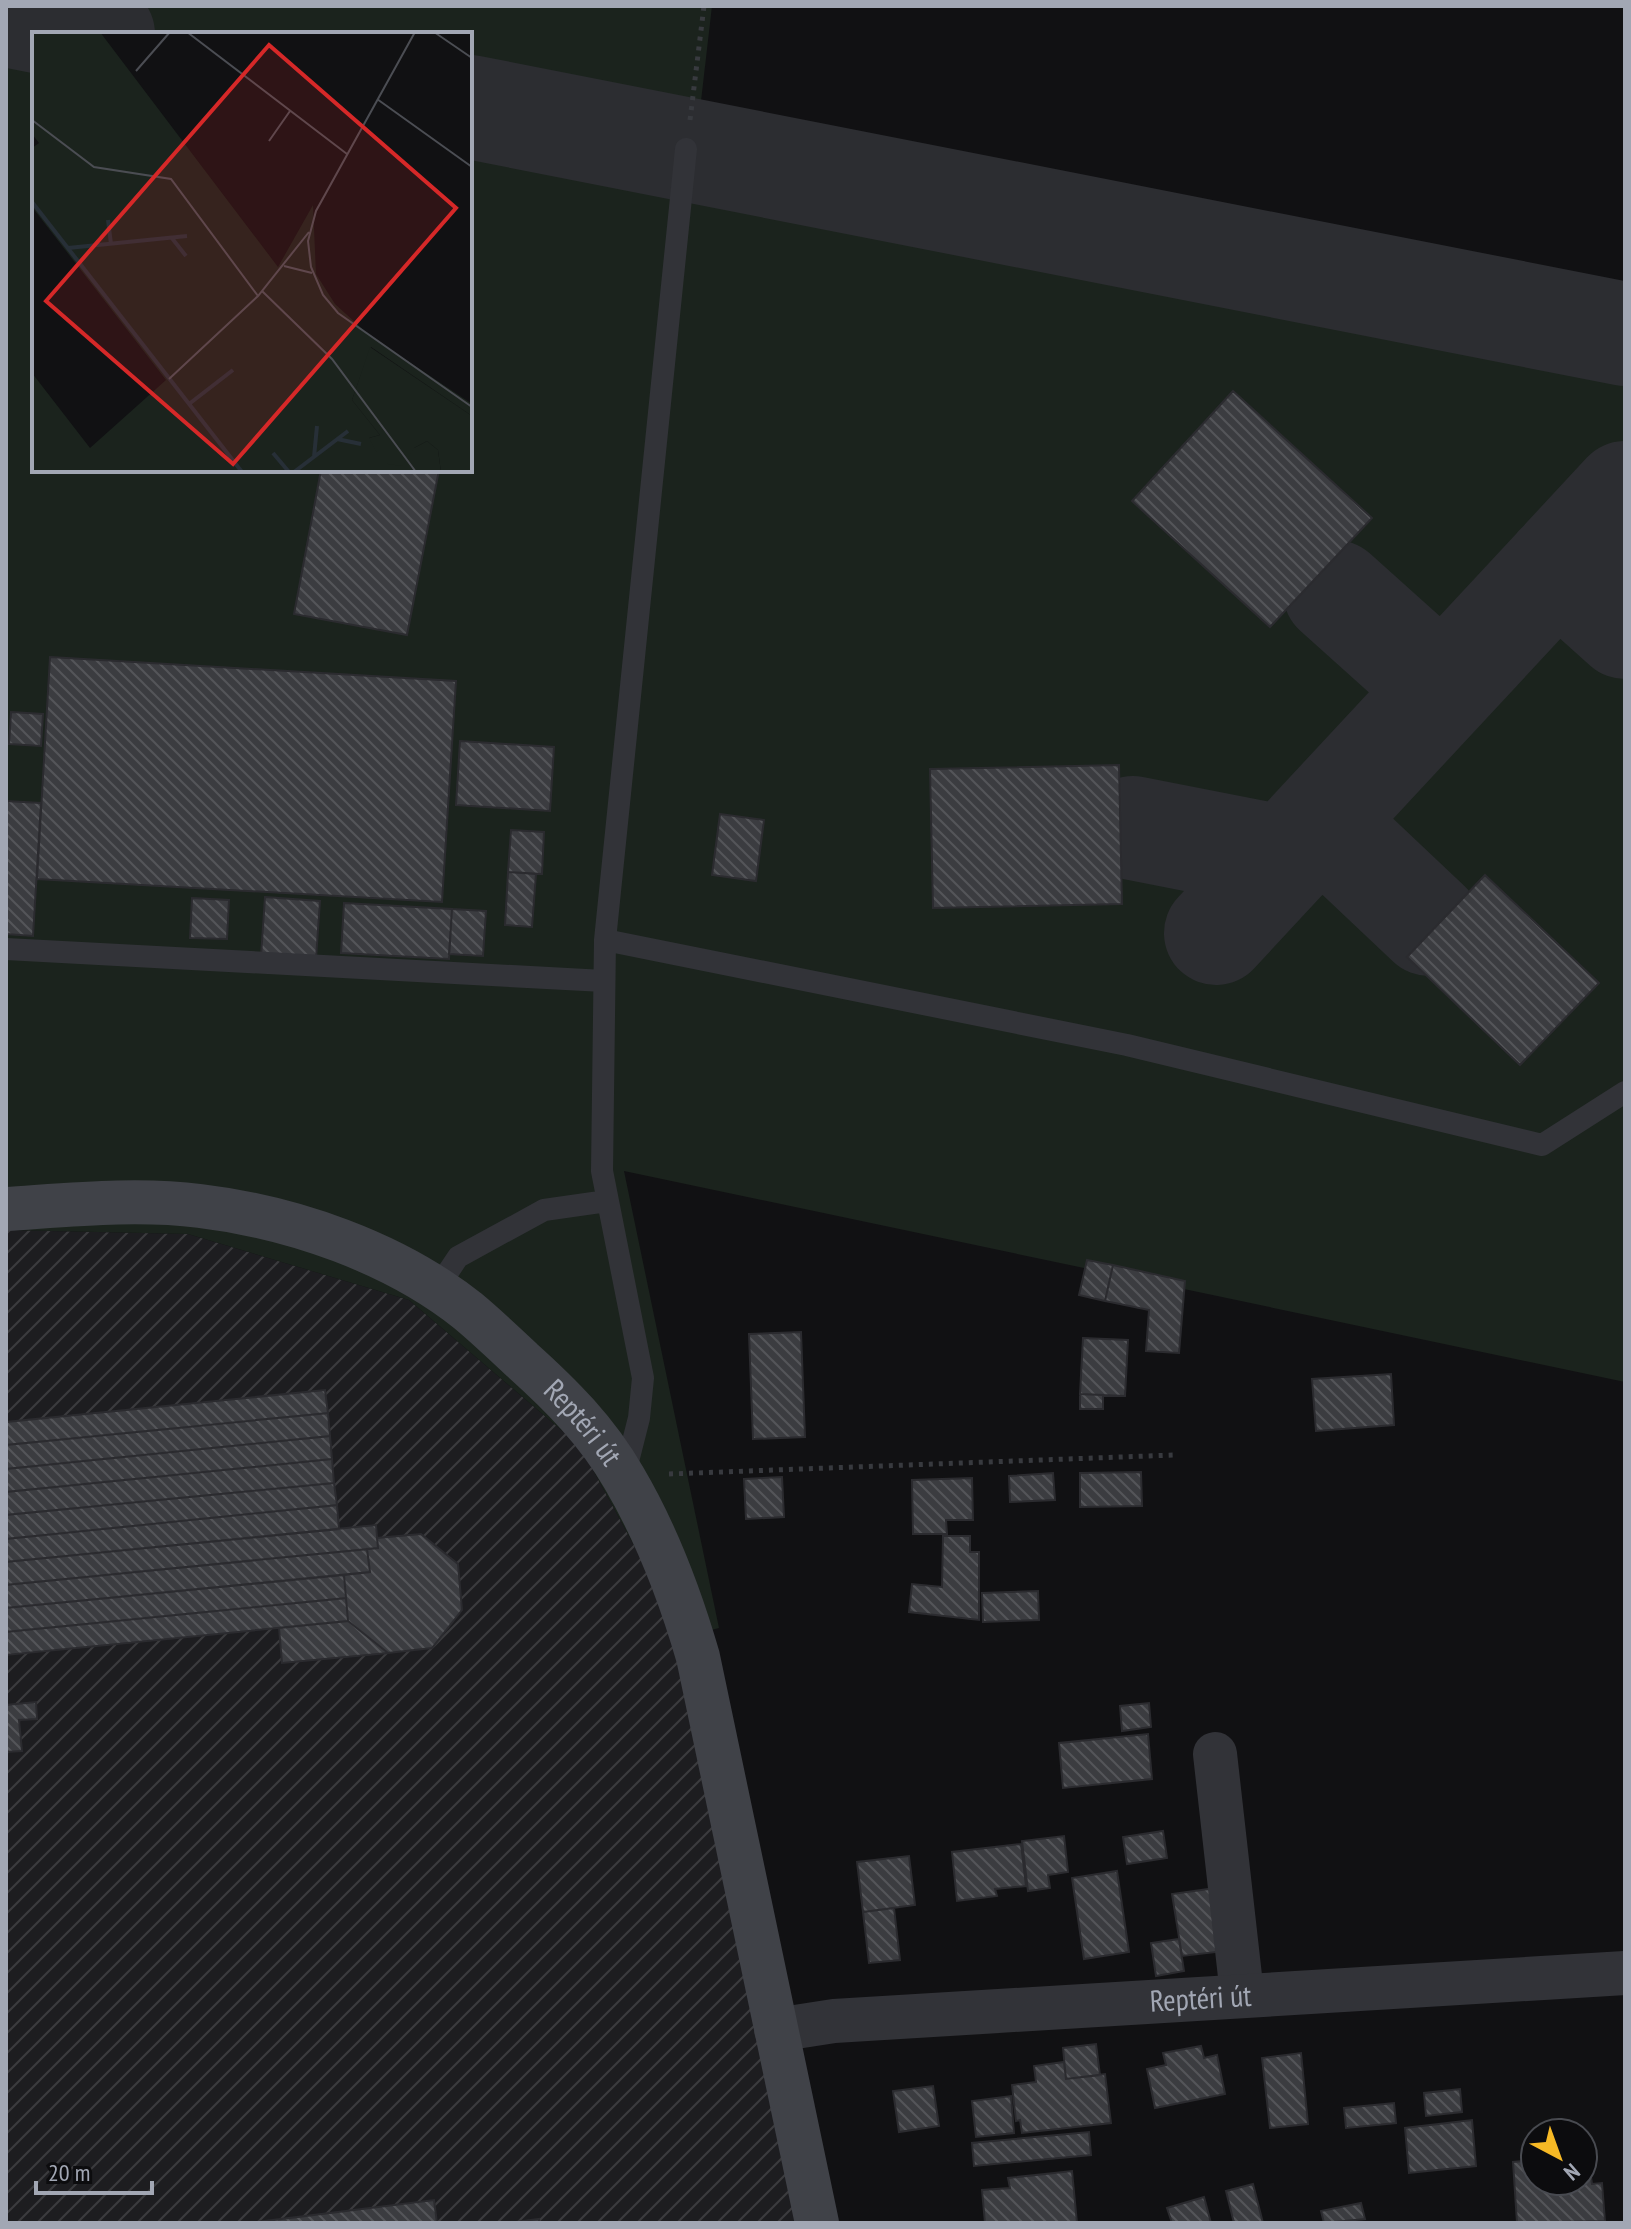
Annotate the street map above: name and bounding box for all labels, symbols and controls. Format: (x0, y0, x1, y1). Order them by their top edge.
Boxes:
inset map (32, 32, 472, 472)
street label: Reptéri út (536, 1370, 632, 1473)
street label: Reptéri út (1149, 1975, 1253, 2020)
north arrow (1519, 2117, 1599, 2197)
scale bar (36, 2145, 152, 2195)
text: 20 m (48, 2157, 90, 2188)
text: N (1558, 2158, 1586, 2187)

